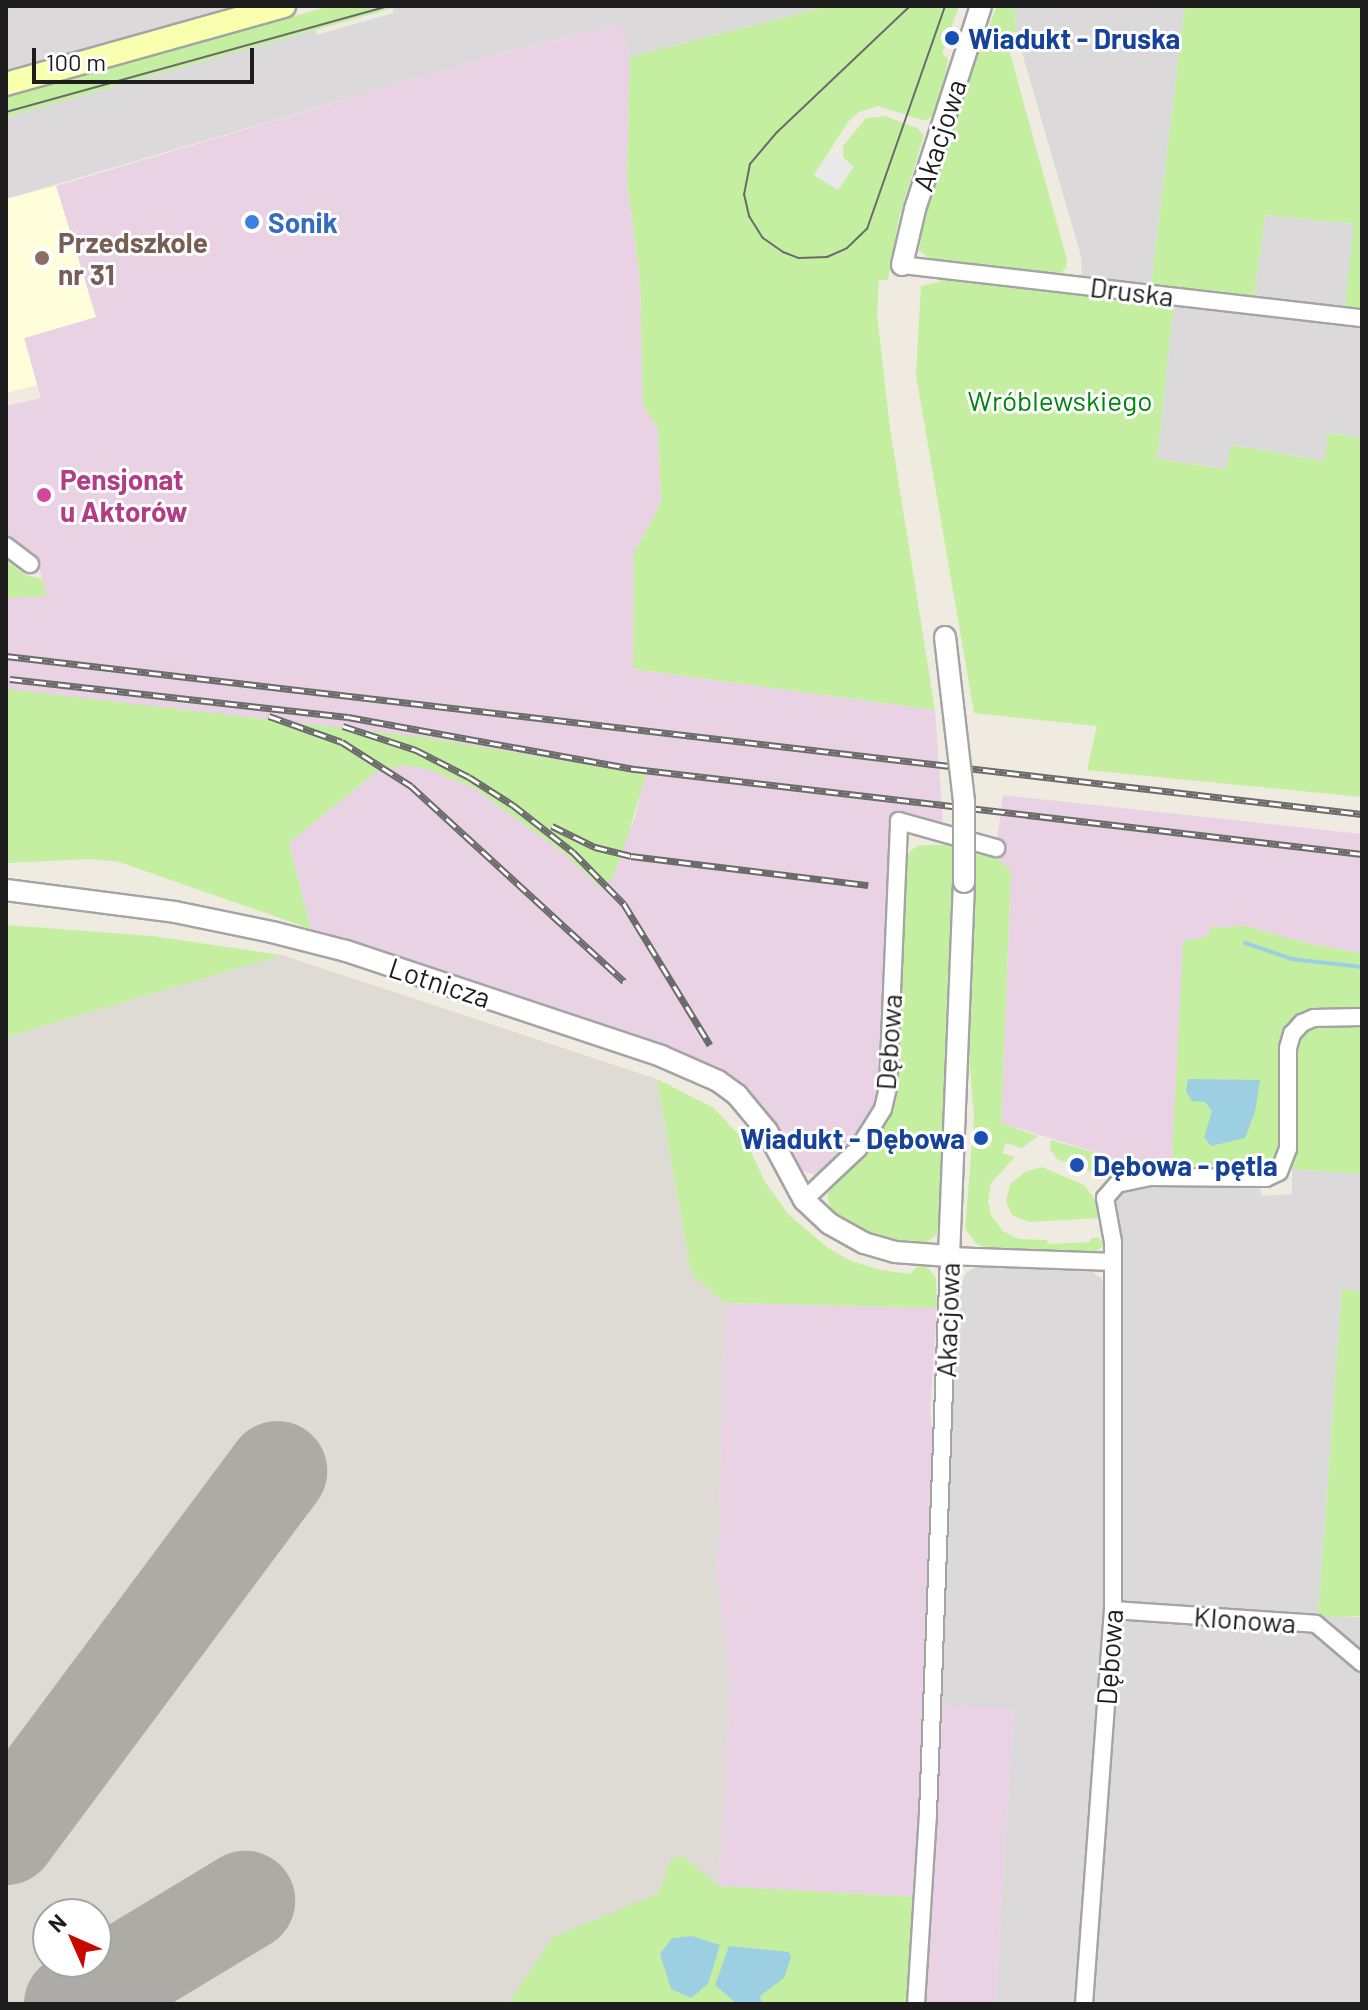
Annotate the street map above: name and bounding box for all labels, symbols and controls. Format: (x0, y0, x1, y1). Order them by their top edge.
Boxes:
place label: Wiadukt - Druska (968, 21, 1180, 55)
marker: Wiadukt - Druska (943, 29, 961, 47)
scale bar (36, 32, 258, 82)
text: 100 m (46, 47, 106, 76)
street label: Akacjowa (905, 75, 973, 195)
place label: Sonik (268, 205, 338, 239)
marker: Sonik (243, 213, 261, 231)
place label: Przedszkole nr 31 (58, 225, 208, 291)
marker: Przedszkole nr 31 (33, 249, 51, 267)
street label: Druska (1088, 269, 1176, 313)
park label: Wróblewskiego (968, 383, 1152, 417)
place label: Pensjonat u Aktorów (60, 462, 187, 528)
marker: Pensjonat u Aktorów (35, 486, 53, 504)
street label: Lotnicza (385, 950, 495, 1014)
street label: Dębowa (868, 993, 908, 1091)
place label: Wiadukt - Dębowa (740, 1121, 965, 1155)
marker: Wiadukt - Dębowa (972, 1129, 990, 1147)
place label: Dębowa - pętla (1093, 1148, 1278, 1182)
marker: Dębowa - pętla (1068, 1156, 1086, 1174)
street label: Akacjowa (928, 1262, 966, 1378)
street label: Klonowa (1193, 1599, 1297, 1639)
street label: Dębowa (1089, 1608, 1129, 1706)
north arrow (32, 1898, 112, 1978)
text: N (42, 1908, 71, 1937)

